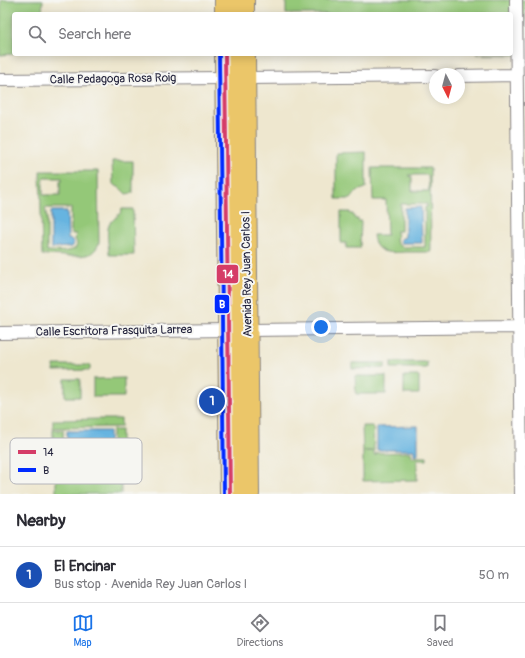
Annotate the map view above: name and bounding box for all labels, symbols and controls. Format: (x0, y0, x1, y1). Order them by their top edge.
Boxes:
search box (12, 12, 513, 56)
icon: search (26, 23, 48, 45)
text: Search here (58, 25, 131, 44)
north arrow (429, 68, 465, 104)
street label: Calle Pedagoga Rosa Roig (50, 70, 176, 88)
street label: Avenida Rey Juan Carlos I (238, 211, 256, 337)
line badge: 14 (216, 264, 239, 284)
text: 14 (223, 268, 234, 281)
line badge: B (214, 294, 230, 314)
text: B (219, 298, 225, 311)
your location (311, 317, 331, 337)
street label: Calle Escritora Frasquita Larrea (36, 322, 193, 340)
pin: 1 (199, 386, 225, 416)
legend (10, 438, 142, 484)
text: 14 (43, 446, 54, 459)
text: B (43, 464, 49, 477)
text: Nearby (16, 510, 65, 531)
text: El Encinar (54, 557, 116, 576)
text: 1 (26, 567, 32, 583)
text: 50 m (479, 567, 509, 583)
text: Bus stop · Avenida Rey Juan Carlos I (54, 576, 247, 592)
tab: Map (72, 612, 94, 649)
tab: Directions (237, 612, 283, 649)
tab: Saved (426, 612, 453, 649)

